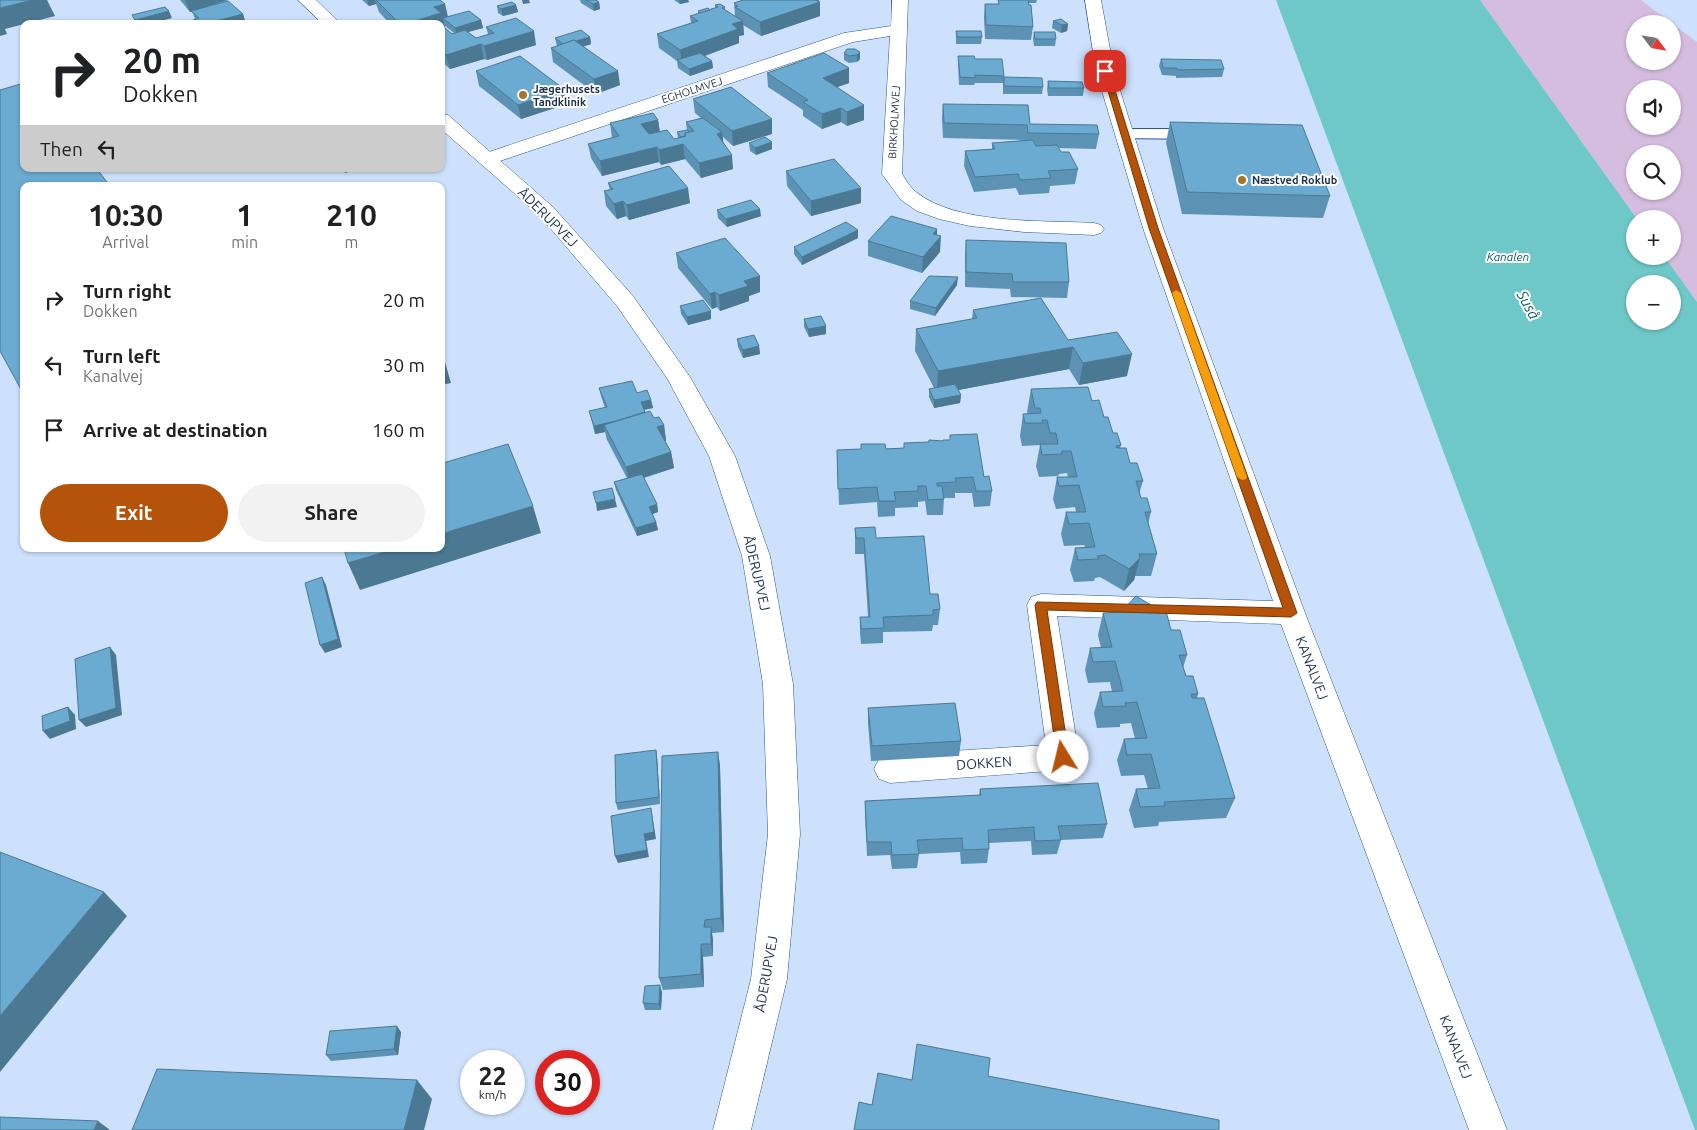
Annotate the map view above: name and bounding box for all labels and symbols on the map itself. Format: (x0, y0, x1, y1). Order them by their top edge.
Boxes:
north arrow (1626, 15, 1681, 70)
pin (1084, 50, 1126, 92)
street label: EGHOLMVEJ (660, 74, 724, 106)
place label: Jægerhusets Tandklinik (533, 83, 600, 108)
street label: BIRKHOLMVEJ (886, 85, 902, 159)
marker: Jægerhusets Tandklinik (517, 89, 529, 101)
marker: Næstved Roklub (1236, 174, 1248, 186)
place label: Næstved Roklub (1252, 174, 1338, 186)
street label: ÅDERUPVEJ (515, 184, 581, 250)
water label: Kanalen (1487, 250, 1529, 263)
water label: Suså (1513, 287, 1543, 322)
street label: ÅDERUPVEJ (741, 533, 773, 613)
street label: KANALVEJ (1293, 634, 1331, 702)
position arrow (1036, 730, 1088, 782)
street label: DOKKEN (956, 753, 1012, 773)
street label: ÅDERUPVEJ (751, 935, 781, 1013)
street label: KANALVEJ (1437, 1013, 1475, 1081)
speed limit sign: 30 (535, 1050, 600, 1115)

